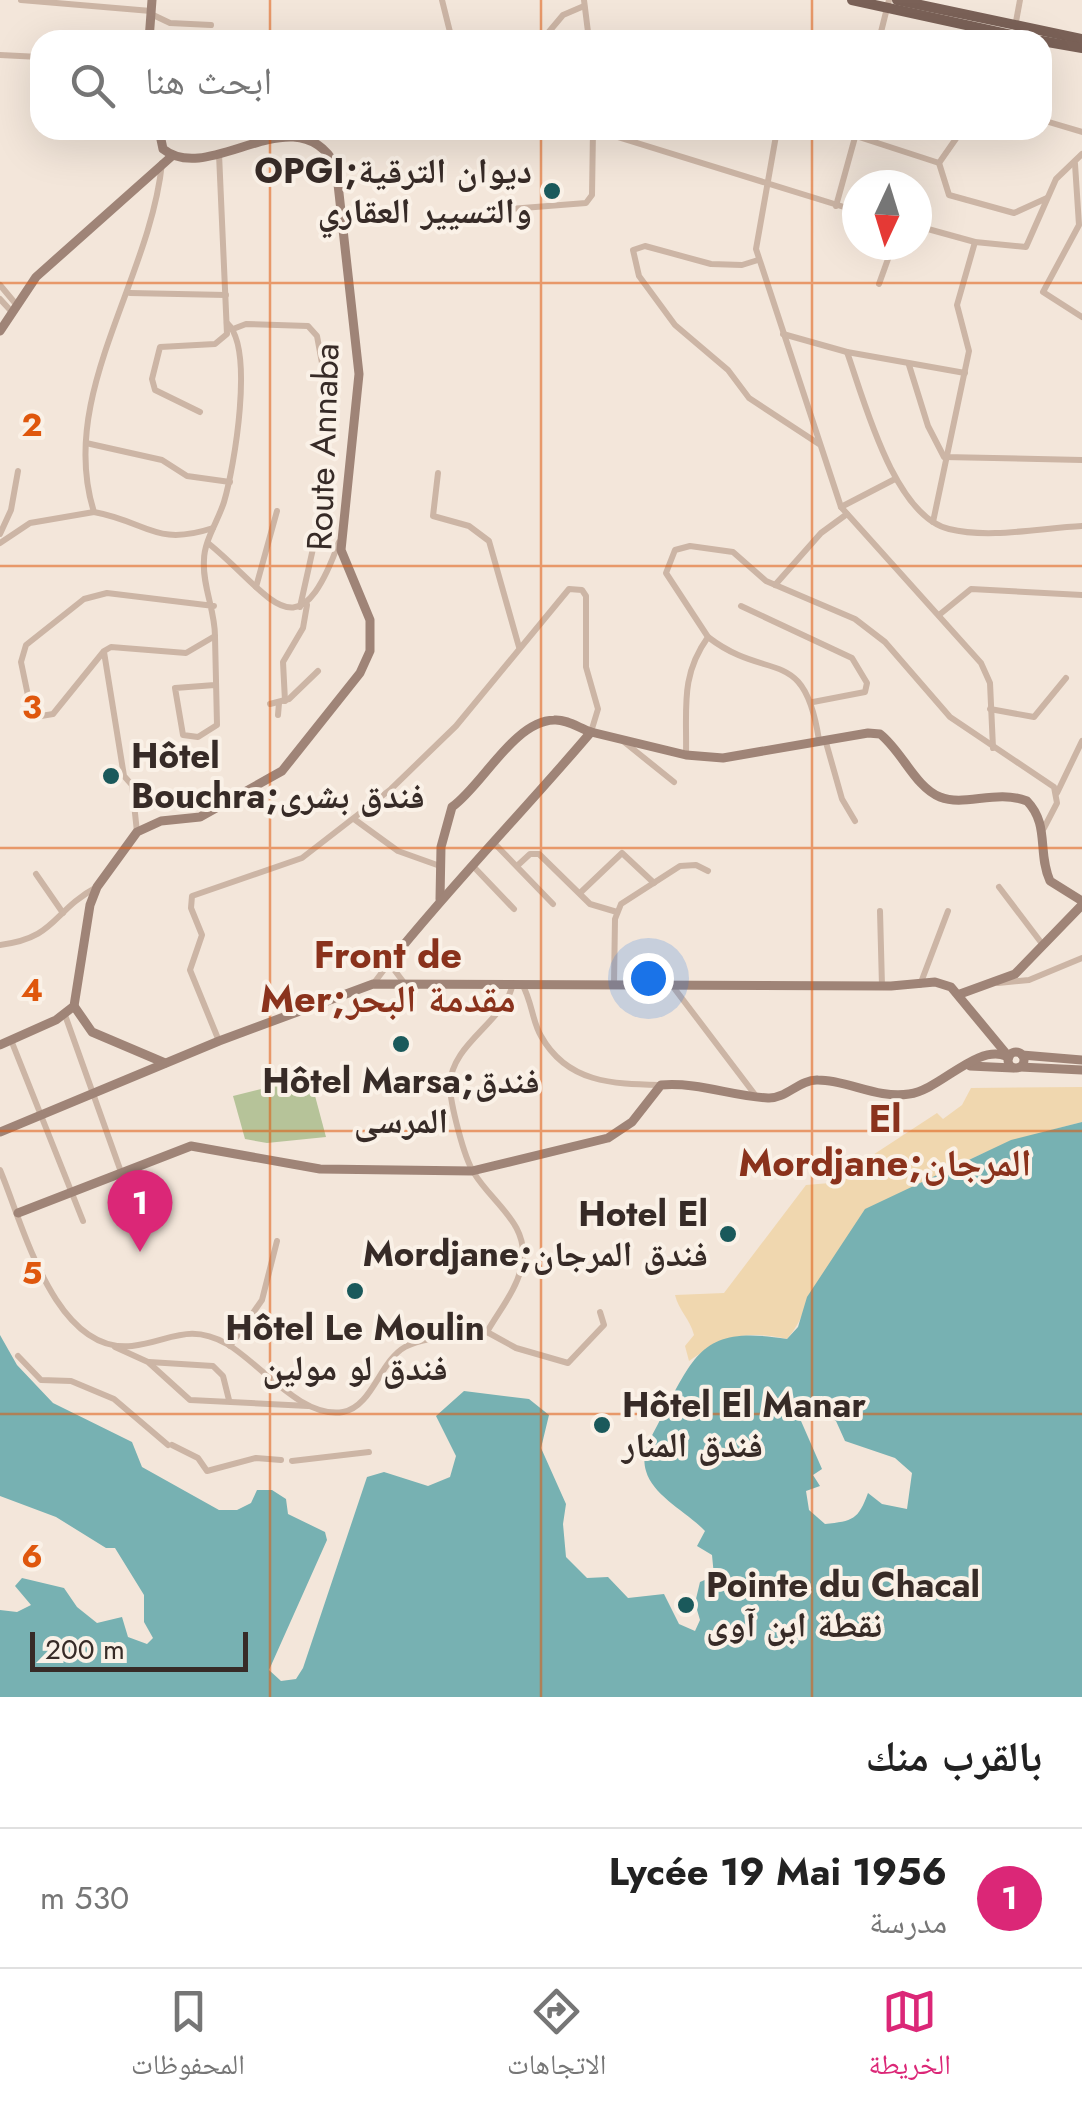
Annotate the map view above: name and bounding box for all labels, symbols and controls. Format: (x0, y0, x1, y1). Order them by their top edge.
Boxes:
search box (30, 30, 1052, 140)
text: ابحث هنا (145, 53, 272, 108)
icon: search (65, 58, 120, 113)
place label: OPGI;ديوان الترقية والتسيير العقاري (254, 146, 532, 239)
north arrow (842, 170, 932, 260)
marker: OPGI;ديوان الترقية والتسيير العقاري (541, 180, 563, 202)
street label: Route Annaba (294, 342, 352, 552)
text: 2 (22, 402, 43, 448)
text: 3 (22, 684, 42, 730)
place label: Hôtel Bouchra;فندق بشرى (131, 731, 425, 821)
marker: Hôtel Bouchra;فندق بشرى (100, 765, 122, 787)
district label: Front de Mer;مقدمة البحر (260, 927, 516, 1026)
your location (623, 953, 674, 1004)
text: 4 (21, 967, 43, 1013)
marker: Hôtel Marsa;فندق المرسى (390, 1033, 412, 1055)
place label: Hôtel Marsa;فندق المرسى (262, 1056, 540, 1146)
district label: El Mordjane;المرجان (738, 1091, 1032, 1190)
pin: 1 (108, 1170, 172, 1252)
place label: Hotel El Mordjane;فندق المرجان (363, 1189, 708, 1279)
marker: Hotel El Mordjane;فندق المرجان (717, 1223, 739, 1245)
text: 5 (22, 1250, 42, 1296)
marker: Hôtel Le Moulin فندق لو مولين (344, 1280, 366, 1302)
place label: Hôtel Le Moulin فندق لو مولين (225, 1303, 485, 1393)
place label: Hôtel El Manar فندق المنار (620, 1380, 866, 1470)
marker: Hôtel El Manar فندق المنار (591, 1414, 613, 1436)
text: 6 (21, 1533, 43, 1579)
place label: Pointe du Chacal نقطة ابن آوى (706, 1560, 980, 1650)
marker: Pointe du Chacal نقطة ابن آوى (675, 1594, 697, 1616)
scale bar (30, 1627, 248, 1672)
text: 200 m (45, 1629, 125, 1670)
text: بالقرب منك (865, 1726, 1042, 1787)
text: Lycée 19 Mai 1956 (609, 1844, 947, 1899)
text: 530 m (40, 1875, 129, 1921)
text: 1 (1001, 1875, 1018, 1921)
text: مدرسة (869, 1899, 947, 1945)
tab: المحفوظات (131, 1984, 245, 2092)
tab: الاتجاهات (507, 1984, 606, 2092)
tab: الخريطة (869, 1984, 951, 2092)

